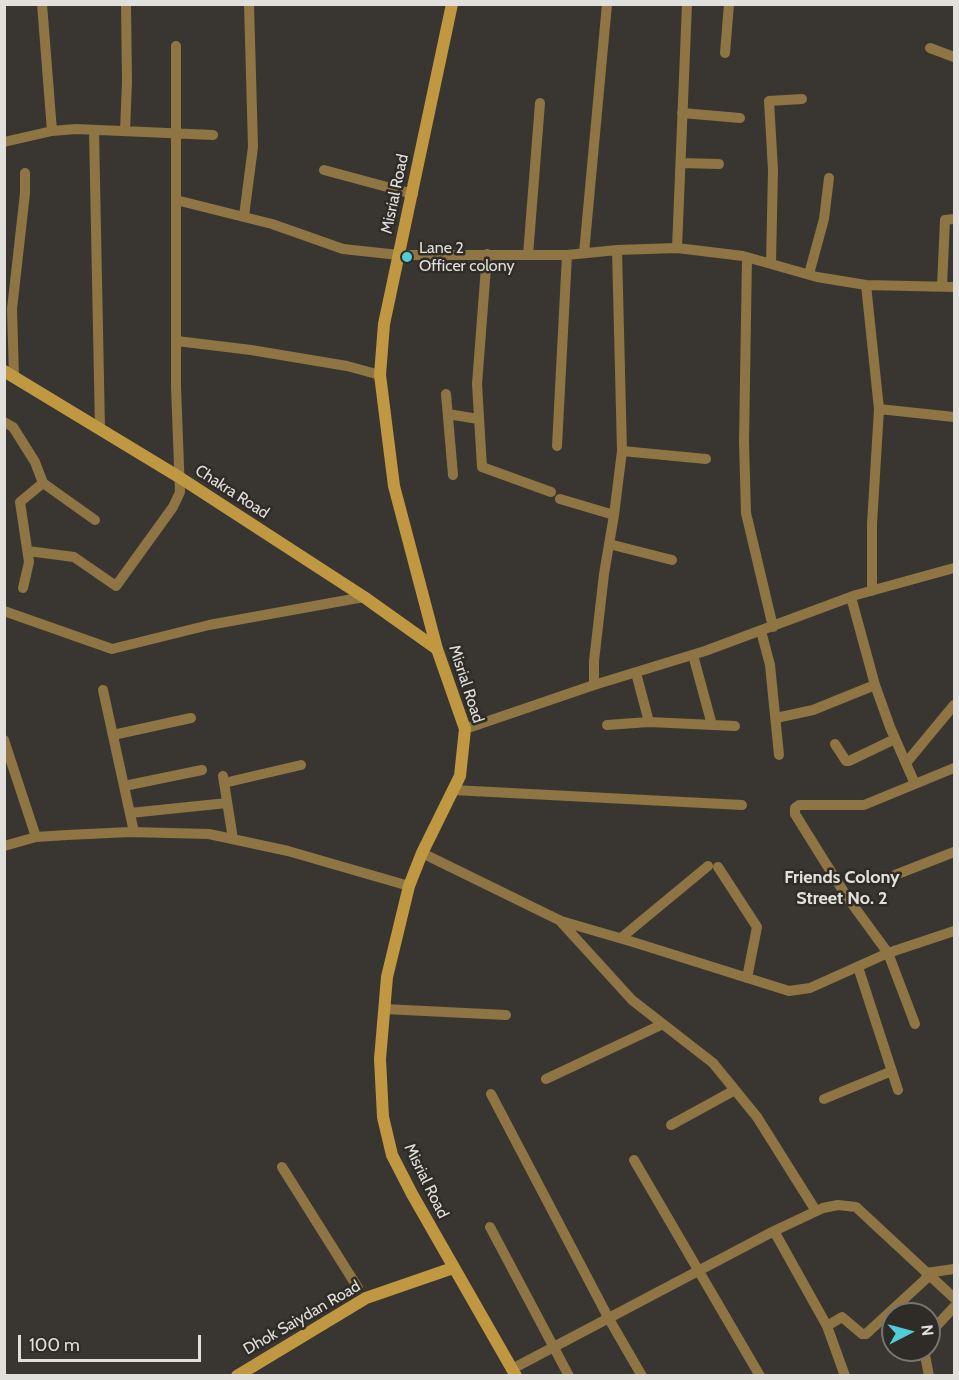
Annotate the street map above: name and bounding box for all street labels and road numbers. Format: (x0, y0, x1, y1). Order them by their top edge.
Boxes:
street label: Misrial Road (377, 152, 413, 236)
street label: Chakra Road (191, 461, 273, 523)
street label: Misrial Road (444, 642, 488, 726)
street label: Misrial Road (400, 1140, 452, 1222)
street label: Dhok Saiydan Road (240, 1277, 364, 1359)

